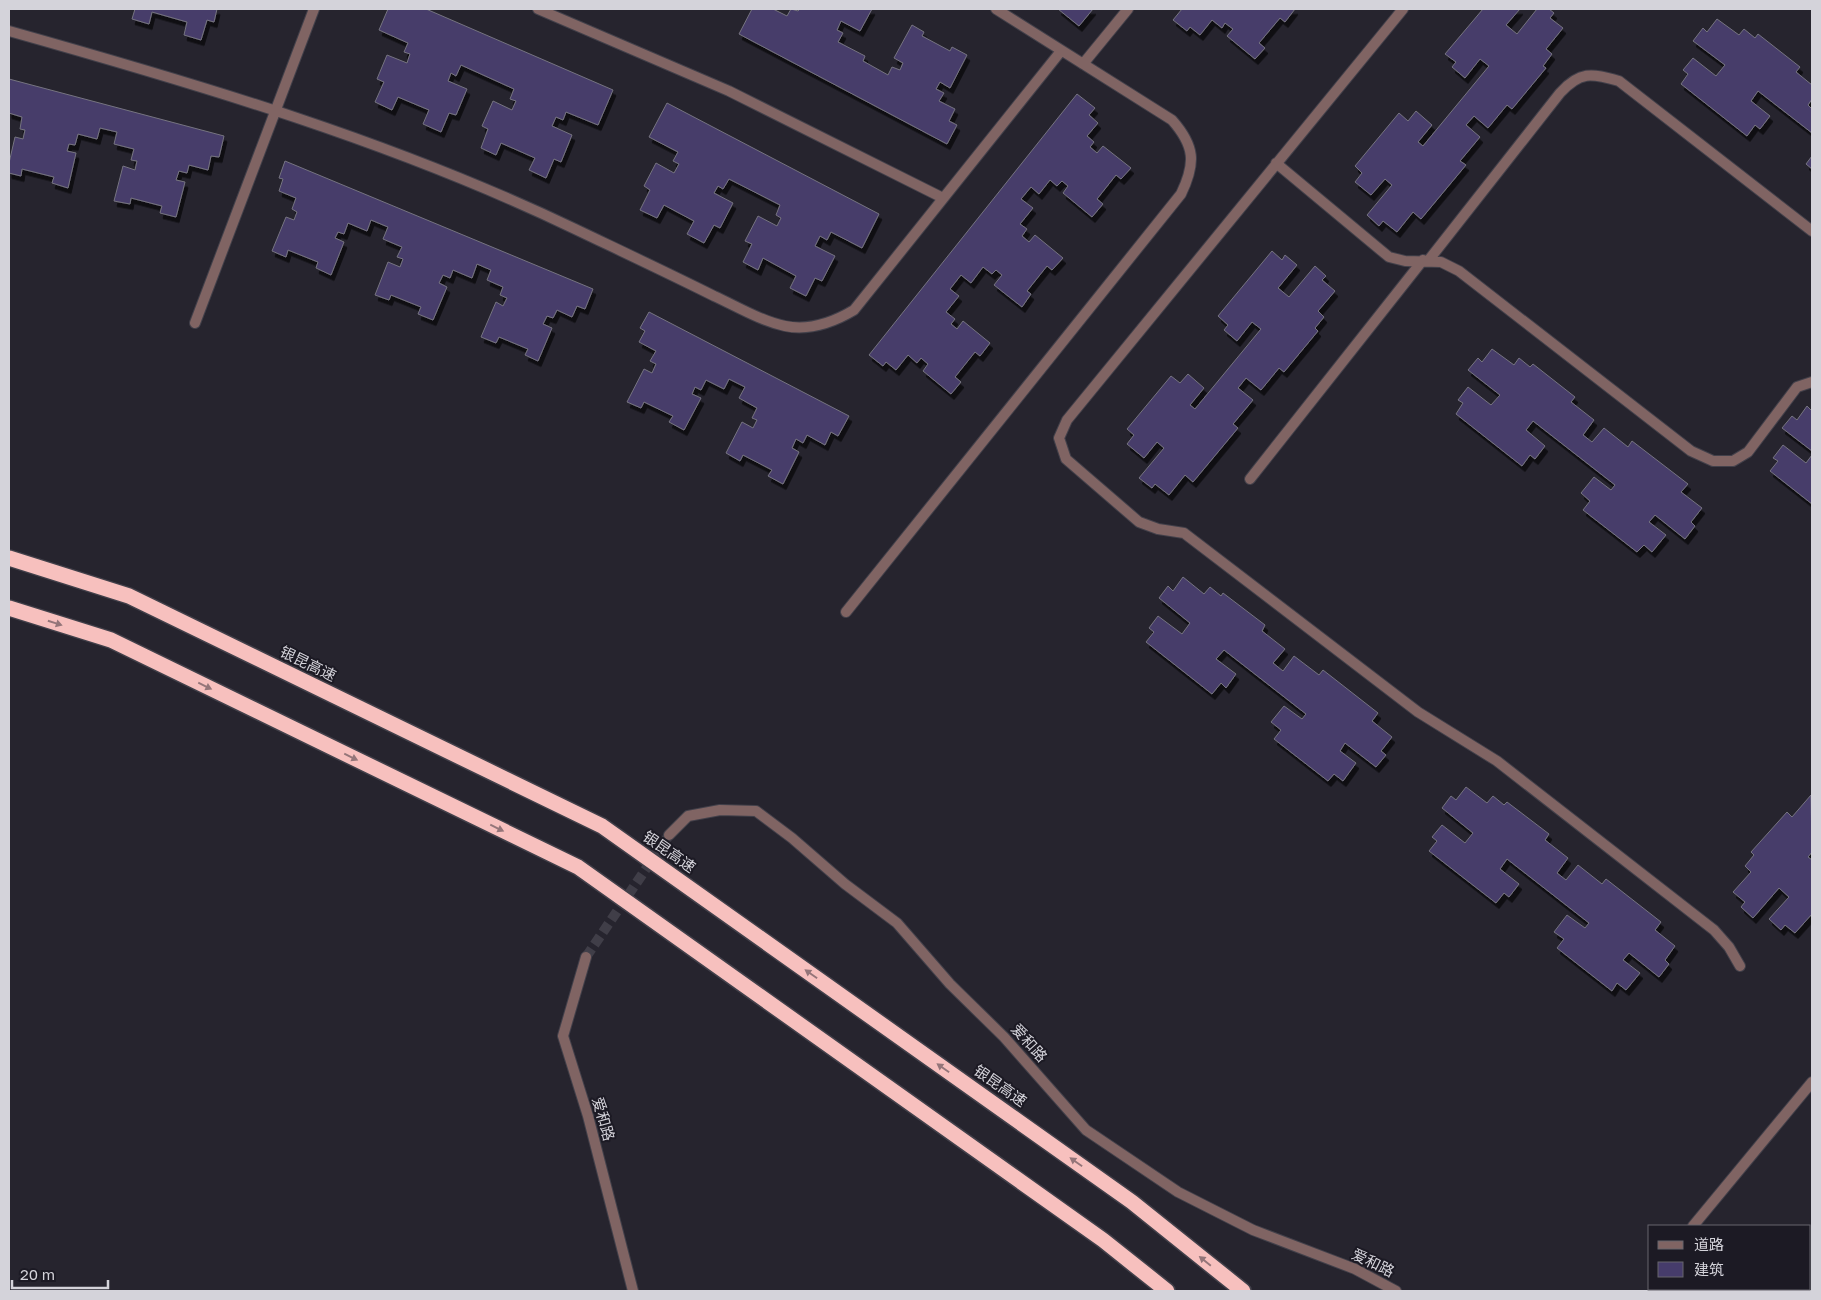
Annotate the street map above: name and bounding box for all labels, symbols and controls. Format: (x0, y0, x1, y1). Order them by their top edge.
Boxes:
one-way arrow (48, 619, 63, 627)
street label: 银昆高速 (278, 642, 339, 684)
one-way arrow (197, 682, 212, 690)
one-way arrow (344, 753, 358, 761)
one-way arrow (490, 824, 504, 832)
street label: 银昆高速 (640, 827, 699, 876)
one-way arrow (804, 969, 818, 979)
street label: 爱和路 (1008, 1020, 1051, 1065)
street label: 银昆高速 (971, 1061, 1030, 1110)
one-way arrow (937, 1063, 950, 1073)
street label: 爱和路 (589, 1095, 619, 1143)
one-way arrow (1069, 1157, 1083, 1167)
legend (1648, 1225, 1811, 1290)
text: 道路 (1694, 1235, 1724, 1253)
street label: 爱和路 (1349, 1244, 1398, 1280)
one-way arrow (1199, 1255, 1212, 1266)
scale bar (12, 1258, 109, 1290)
text: 建筑 (1694, 1260, 1724, 1278)
text: 20 m (20, 1265, 55, 1283)

